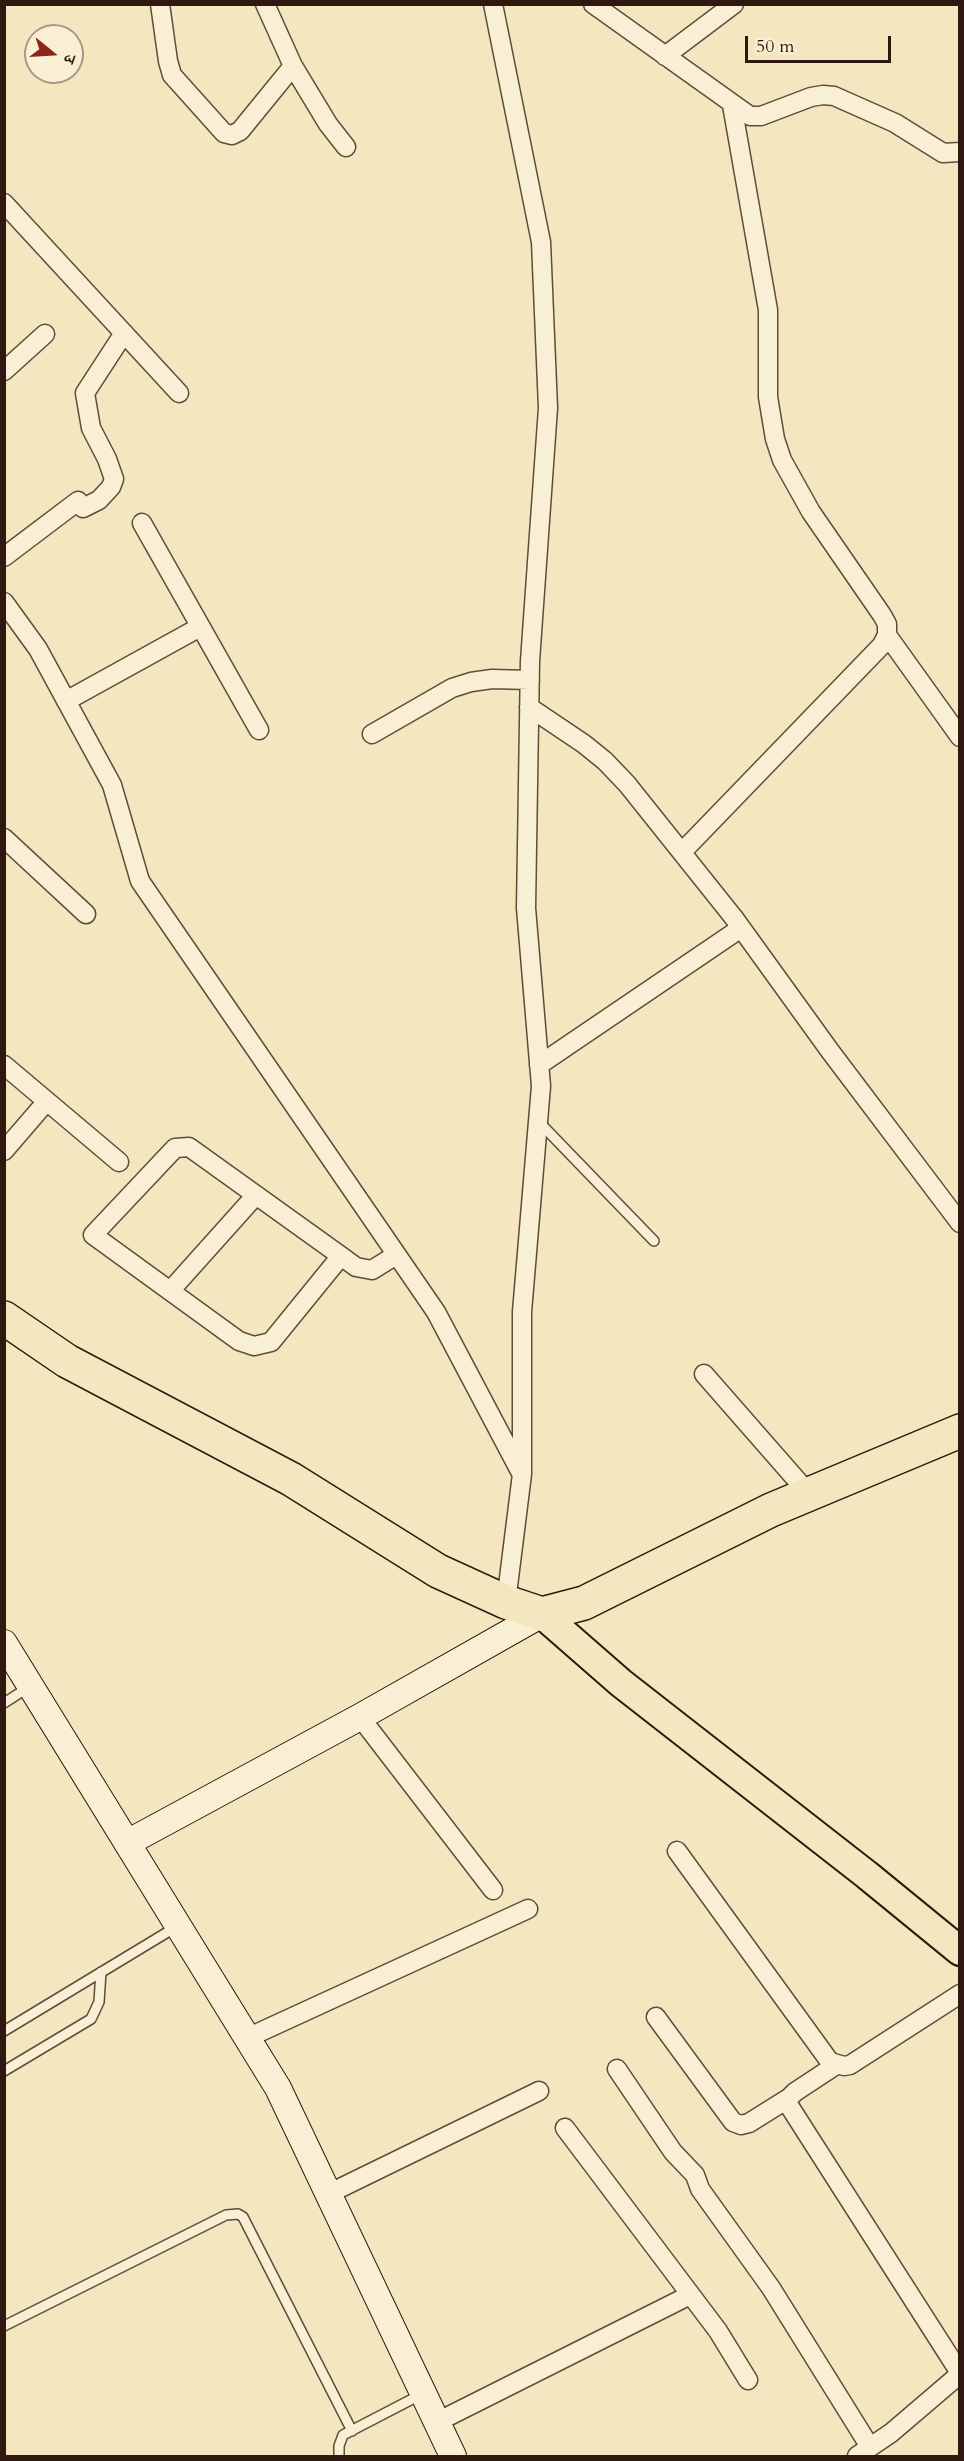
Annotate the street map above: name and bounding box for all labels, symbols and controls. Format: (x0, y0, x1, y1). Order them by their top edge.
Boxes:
north arrow (24, 24, 84, 84)
scale bar (748, 24, 894, 62)
text: 50 m (756, 34, 795, 59)
text: उ (57, 52, 81, 66)

